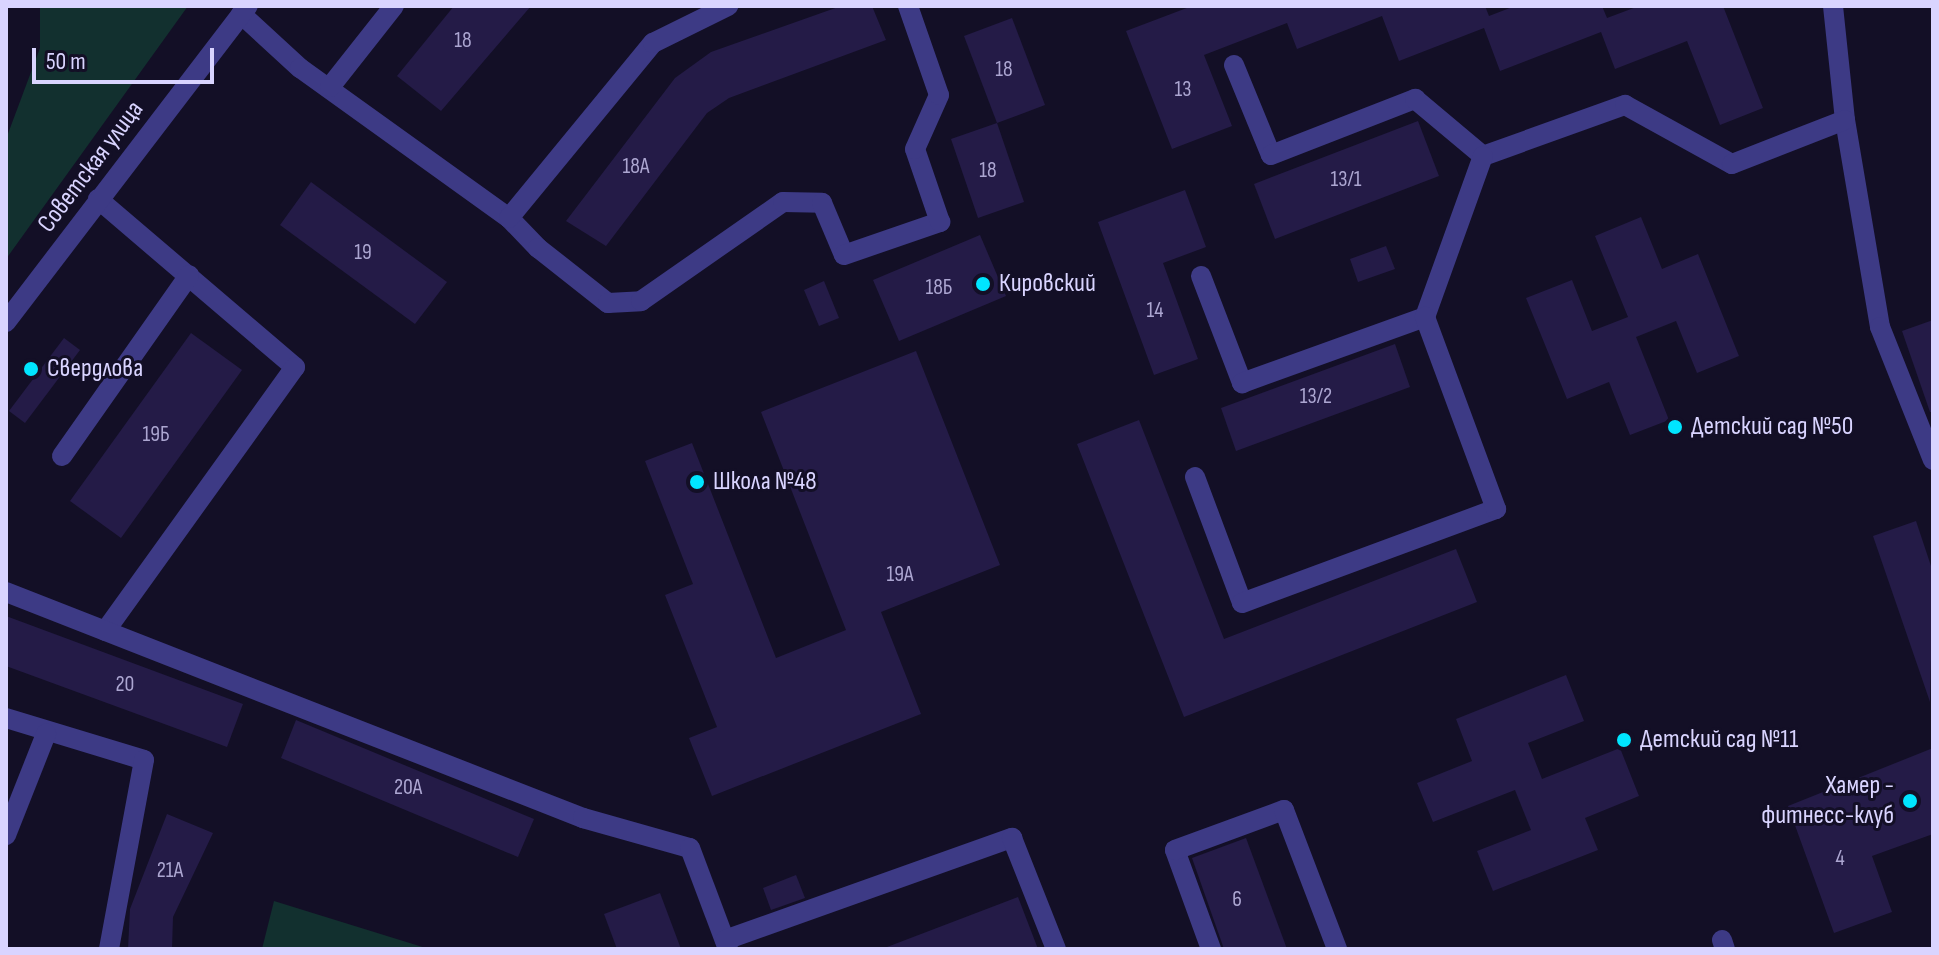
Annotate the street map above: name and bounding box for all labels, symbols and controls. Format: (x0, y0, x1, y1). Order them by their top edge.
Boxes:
house number: 18 (454, 28, 472, 54)
scale bar (36, 32, 218, 82)
text: 50 m (46, 47, 86, 76)
house number: 18 (995, 57, 1013, 83)
house number: 13 (1175, 77, 1191, 103)
street label: Советская улица (32, 95, 150, 239)
house number: 18А (623, 154, 649, 180)
house number: 18 (979, 158, 997, 184)
house number: 13/1 (1330, 167, 1362, 193)
house number: 19 (354, 240, 372, 266)
place label: Кировский (999, 268, 1096, 300)
house number: 18Б (926, 275, 952, 301)
marker: Кировский (974, 275, 992, 293)
house number: 14 (1147, 298, 1163, 324)
place label: Свердлова (47, 353, 143, 385)
marker: Свердлова (22, 360, 40, 378)
house number: 13/2 (1300, 384, 1332, 410)
place label: Детский сад №50 (1691, 411, 1853, 443)
marker: Детский сад №50 (1666, 418, 1684, 436)
house number: 19Б (142, 422, 170, 448)
place label: Школа №48 (713, 466, 817, 498)
marker: Школа №48 (688, 473, 706, 491)
house number: 19А (887, 562, 913, 588)
house number: 20 (116, 672, 134, 698)
place label: Детский сад №11 (1640, 724, 1798, 756)
marker: Детский сад №11 (1615, 731, 1633, 749)
place label: Хамер - фитнесс-клуб (1761, 770, 1894, 832)
house number: 20А (394, 775, 422, 801)
marker: Хамер - фитнесс-клуб (1901, 792, 1919, 810)
house number: 4 (1835, 846, 1845, 872)
house number: 21А (157, 858, 183, 884)
house number: 6 (1232, 887, 1242, 913)

